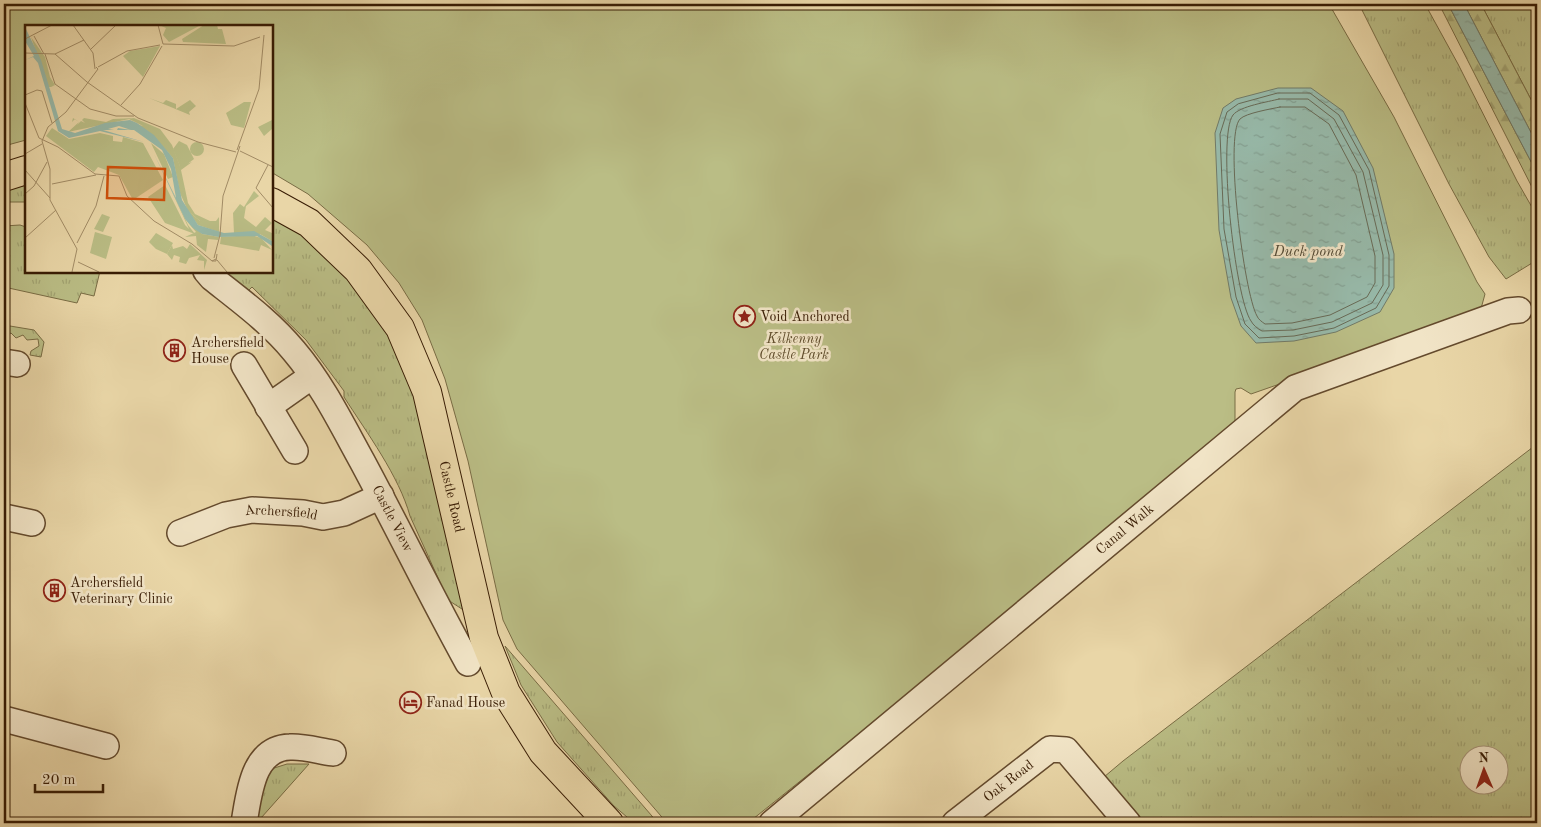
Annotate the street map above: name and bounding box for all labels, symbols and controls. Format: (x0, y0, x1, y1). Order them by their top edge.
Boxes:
inset map (25, 25, 272, 272)
water label: Duck pond (1272, 245, 1344, 260)
place icon: Void Anchored (732, 305, 756, 329)
place label: Void Anchored (760, 310, 850, 324)
park label: Kilkenny Castle Park (759, 332, 829, 362)
place label: Archersfield House (191, 336, 264, 366)
building icon: Archersfield House (163, 339, 187, 363)
street label: Castle Road (436, 460, 466, 534)
street label: Castle View (369, 483, 415, 554)
street label: Archersfield (243, 502, 319, 523)
street label: Canal Walk (1093, 502, 1156, 557)
place label: Archersfield Veterinary Clinic (70, 576, 173, 606)
building icon: Archersfield Veterinary Clinic (42, 579, 66, 603)
hotel icon: Fanad House (398, 691, 422, 715)
place label: Fanad House (426, 696, 505, 710)
north arrow (1458, 744, 1508, 794)
text: N (1478, 751, 1489, 765)
street label: Oak Road (981, 758, 1036, 805)
scale bar (35, 762, 102, 794)
text: 20 m (42, 773, 76, 788)

